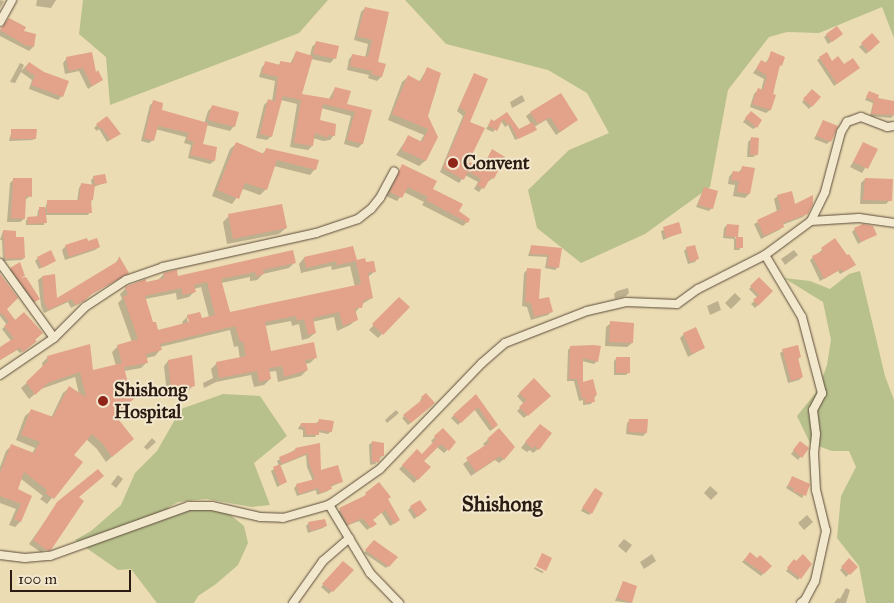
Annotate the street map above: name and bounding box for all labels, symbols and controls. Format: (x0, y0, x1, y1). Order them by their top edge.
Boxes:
place label: Convent (463, 152, 529, 174)
marker: Convent (447, 157, 459, 169)
place label: Shishong Hospital (114, 379, 187, 423)
marker: Shishong Hospital (96, 394, 110, 408)
district label: Shishong (462, 491, 542, 517)
scale bar (12, 560, 134, 592)
text: 100 m (18, 570, 57, 588)

